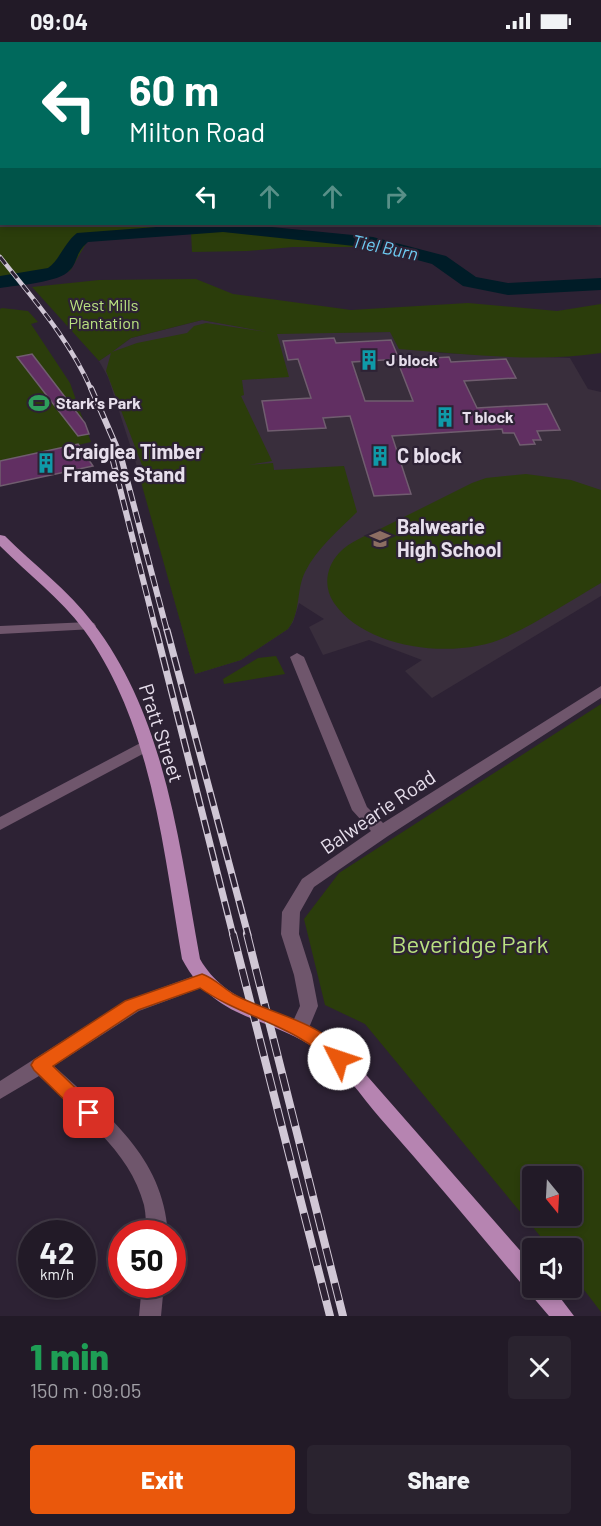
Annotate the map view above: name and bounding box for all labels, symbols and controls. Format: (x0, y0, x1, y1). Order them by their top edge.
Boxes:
text: 09:04 (30, 8, 88, 34)
text: 60 m (129, 64, 219, 114)
icon: left (30, 66, 108, 144)
text: Milton Road (129, 115, 265, 147)
icon: left (190, 180, 223, 213)
icon: ahead (253, 180, 286, 213)
icon: ahead (316, 180, 349, 213)
icon: right (379, 180, 412, 213)
water label: Tiel Burn (350, 229, 420, 265)
park label: West Mills Plantation (68, 295, 140, 332)
building icon: J block (357, 348, 381, 372)
place label: J block (386, 350, 438, 369)
sports icon: Stark's Park (27, 391, 51, 415)
place label: Stark's Park (56, 393, 141, 412)
building icon: T block (433, 405, 457, 429)
place label: T block (462, 407, 514, 426)
place label: Craiglea Timber Frames Stand (63, 439, 203, 486)
place label: C block (397, 443, 462, 467)
building icon: C block (368, 444, 392, 468)
building icon: Craiglea Timber Frames Stand (34, 451, 58, 475)
place label: Balwearie High School (397, 514, 501, 561)
school or university icon: Balwearie High School (368, 527, 392, 551)
street label: Pratt Street (135, 680, 189, 785)
street label: Balwearie Road (315, 764, 439, 858)
park label: Beveridge Park (392, 929, 548, 958)
position arrow (307, 1027, 371, 1091)
pin (63, 1087, 114, 1138)
icon: arrive (72, 1096, 105, 1129)
north arrow (522, 1166, 582, 1226)
map controls (522, 1166, 582, 1298)
speed limit sign: 50 (108, 1220, 186, 1298)
text: 42 (40, 1234, 74, 1270)
button: sound (522, 1238, 582, 1298)
text: km/h (40, 1265, 74, 1283)
text: 1 min (30, 1334, 109, 1377)
button: close (508, 1336, 571, 1399)
text: 150 m · 09:05 (30, 1378, 141, 1402)
button: Exit (30, 1445, 295, 1514)
button: Share (307, 1445, 571, 1514)

